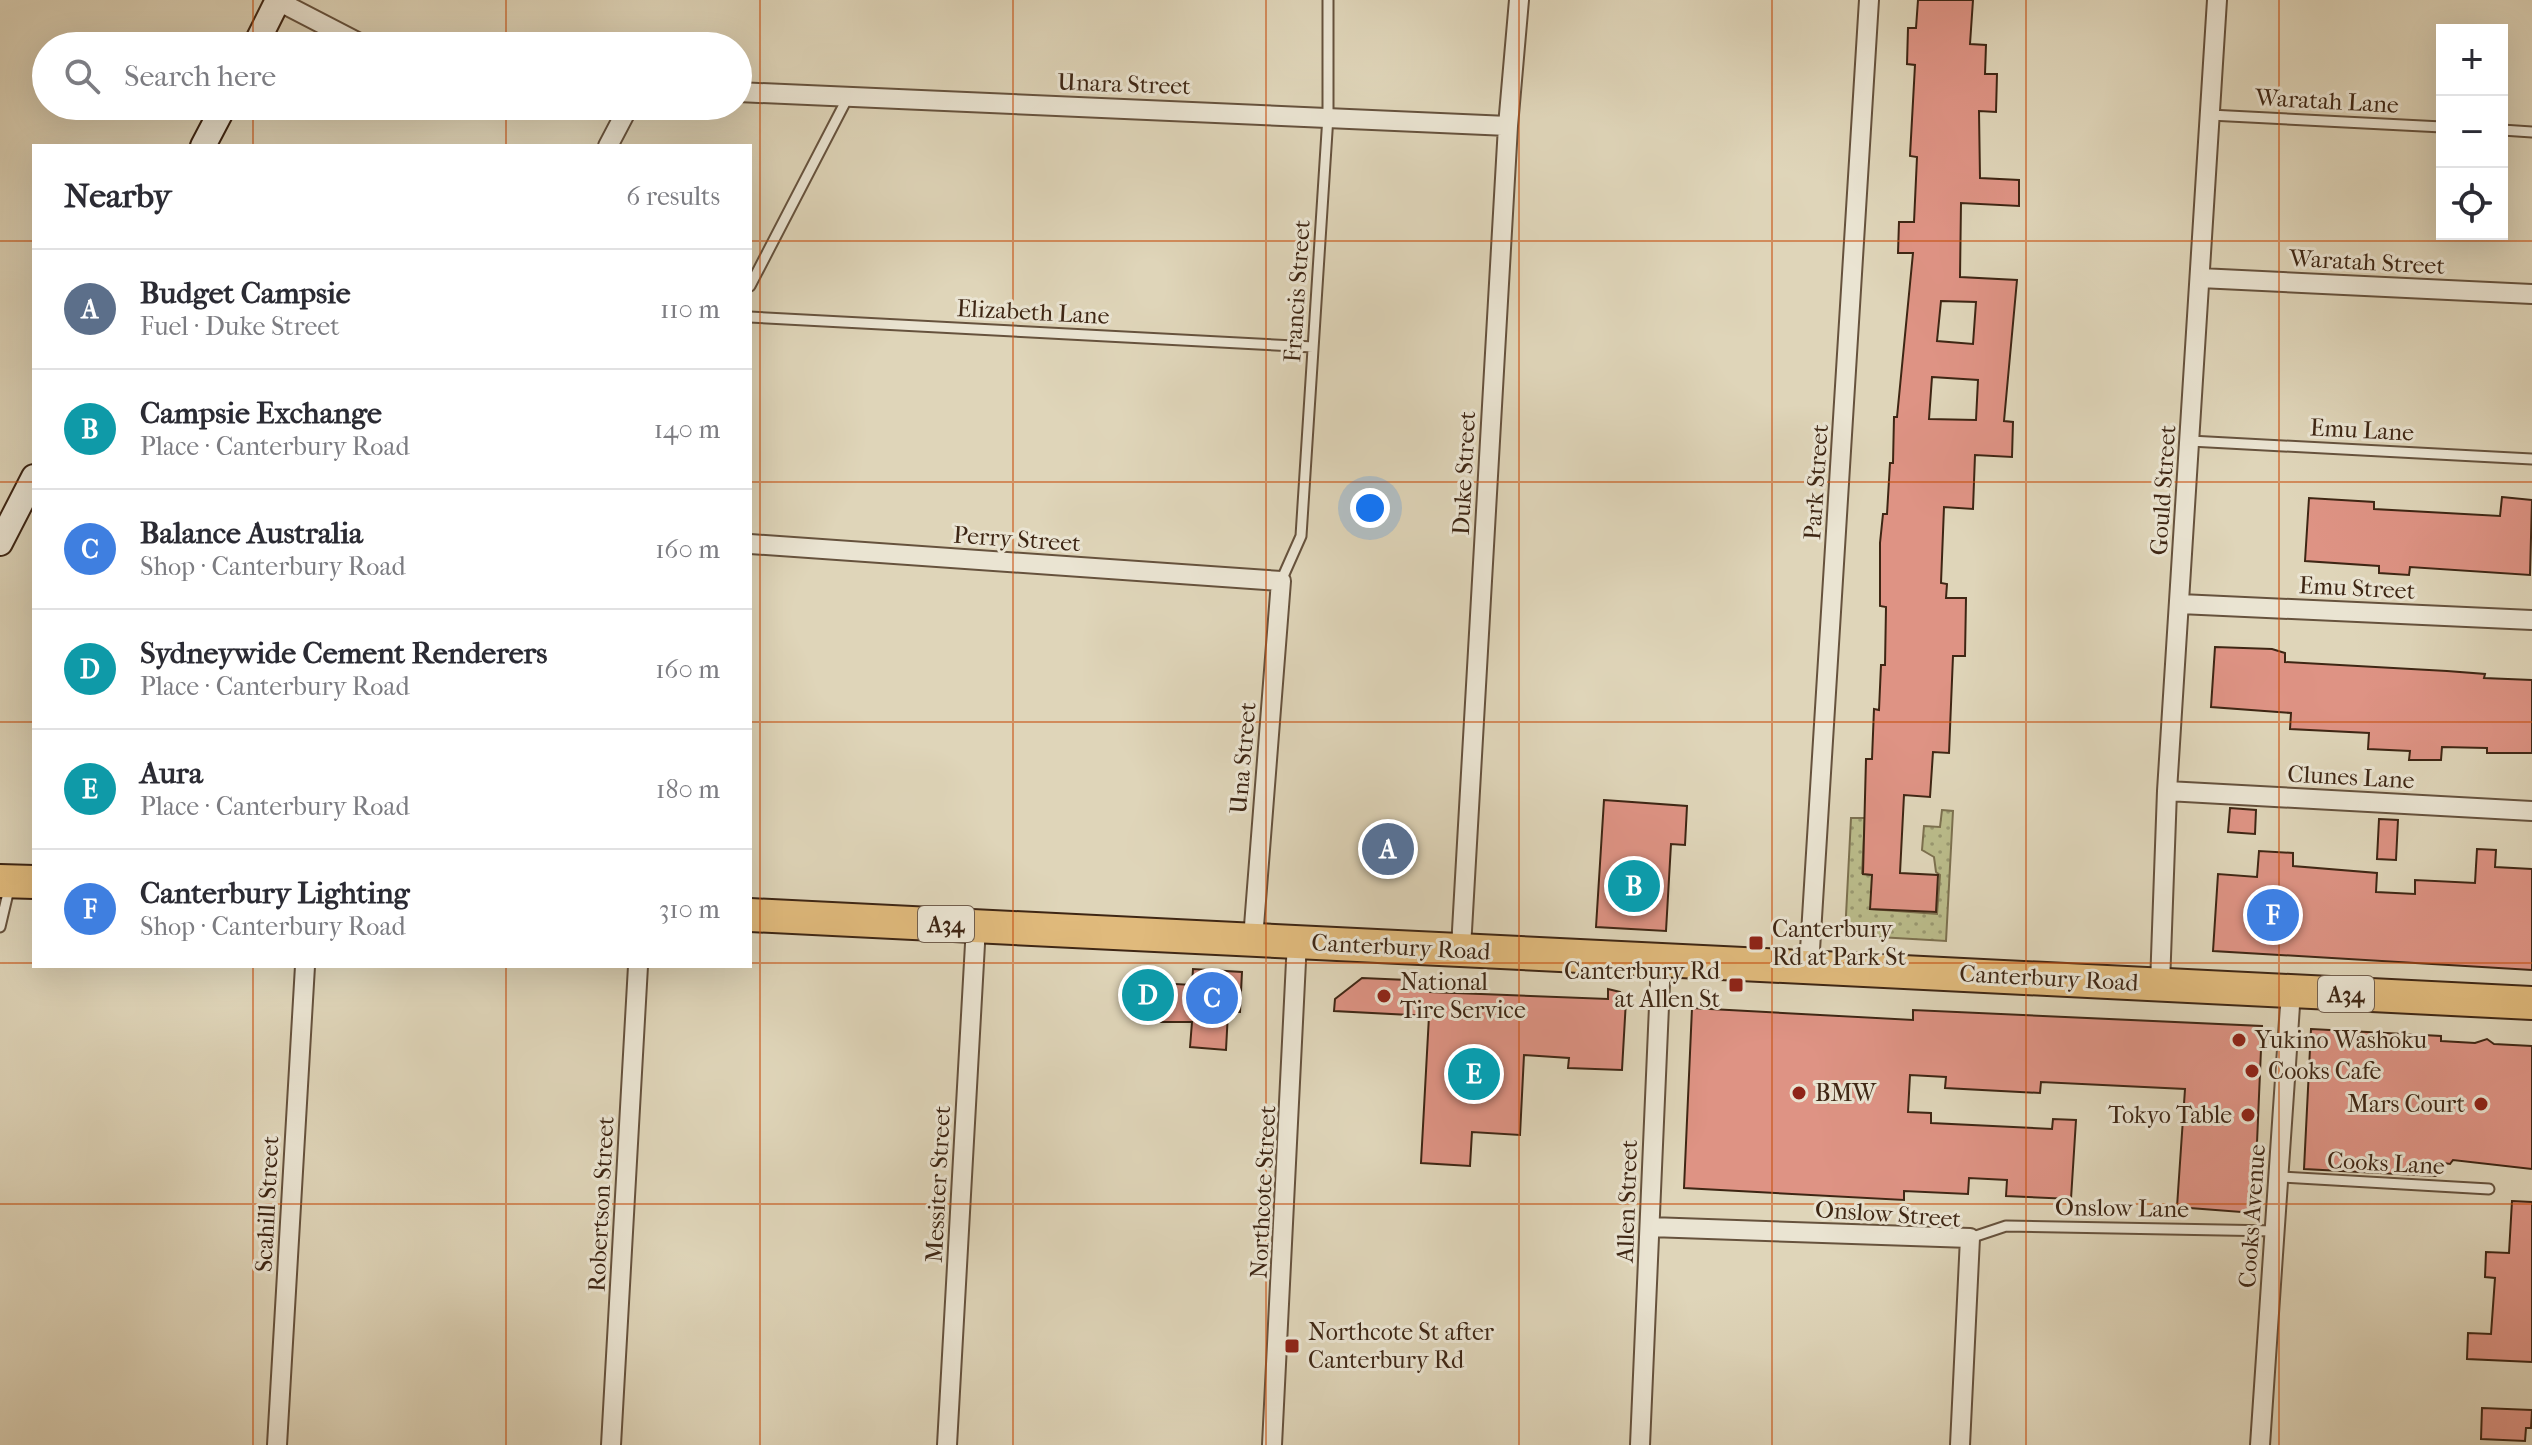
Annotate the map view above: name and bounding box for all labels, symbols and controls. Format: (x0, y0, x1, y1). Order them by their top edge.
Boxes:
map controls (2436, 24, 2508, 240)
button: + (2436, 24, 2508, 96)
search box (32, 32, 752, 120)
icon: search (60, 54, 104, 98)
text: Search here (124, 59, 276, 94)
street label: Unara Street (1057, 68, 1192, 100)
street label: Waratah Lane (2253, 83, 2400, 119)
button: − (2436, 96, 2508, 168)
button: locate (2436, 168, 2508, 240)
text: Nearby (64, 176, 171, 216)
text: 6 results (626, 181, 720, 212)
street label: Francis Street (1278, 218, 1316, 363)
street label: Waratah Street (2287, 244, 2446, 280)
text: Budget Campsie (140, 276, 351, 311)
text: A (82, 294, 98, 325)
text: 110 m (660, 294, 720, 325)
street label: Elizabeth Lane (956, 294, 1110, 330)
text: Fuel · Duke Street (140, 311, 340, 342)
text: Campsie Exchange (140, 396, 382, 431)
street label: Duke Street (1447, 410, 1481, 536)
street label: Emu Lane (2309, 413, 2415, 447)
text: B (82, 414, 98, 445)
text: 140 m (654, 414, 720, 445)
street label: Park Street (1798, 423, 1834, 541)
street label: Gould Street (2144, 423, 2182, 556)
text: Place · Canterbury Road (140, 431, 410, 462)
your location (1350, 488, 1390, 528)
text: Balance Australia (140, 516, 363, 551)
street label: Perry Street (952, 521, 1082, 557)
text: C (81, 534, 99, 565)
text: 160 m (655, 534, 720, 565)
text: Shop · Canterbury Road (140, 551, 406, 582)
street label: Emu Street (2298, 571, 2416, 605)
text: Sydneywide Cement Renderers (140, 636, 547, 671)
text: D (80, 654, 100, 685)
text: 160 m (655, 654, 720, 685)
text: Place · Canterbury Road (140, 671, 410, 702)
street label: Una Street (1224, 700, 1262, 815)
text: Aura (140, 756, 203, 791)
street label: Clunes Lane (2287, 760, 2415, 794)
text: E (82, 774, 98, 805)
text: 180 m (656, 774, 720, 805)
text: Place · Canterbury Road (140, 791, 410, 822)
pin: A (1362, 819, 1414, 879)
pin: B (1608, 856, 1660, 916)
text: Canterbury Lighting (140, 876, 410, 911)
pin: F (2247, 885, 2299, 945)
text: F (83, 894, 97, 925)
text: 310 m (659, 894, 720, 925)
road number: A34 (918, 906, 974, 942)
text: Shop · Canterbury Road (140, 911, 406, 942)
place label: Canterbury Rd at Park St (1772, 915, 1906, 971)
street label: Canterbury Road (1311, 928, 1492, 966)
marker: Canterbury Rd at Park St (1747, 934, 1765, 952)
place label: Canterbury Rd at Allen St (1564, 957, 1721, 1013)
street label: Canterbury Road (1959, 959, 2140, 997)
pin: D (1122, 965, 1174, 1025)
pin: C (1186, 968, 1238, 1028)
place label: National Tire Service (1400, 968, 1526, 1024)
marker: Canterbury Rd at Allen St (1727, 976, 1745, 994)
road number: A34 (2318, 976, 2374, 1012)
marker: National Tire Service (1375, 987, 1393, 1005)
place label: Yukino Washoku (2254, 1026, 2427, 1054)
marker: Yukino Washoku (2230, 1031, 2248, 1049)
pin: E (1448, 1044, 1500, 1104)
place label: Cooks Cafe (2268, 1057, 2381, 1085)
marker: Cooks Cafe (2243, 1062, 2261, 1080)
place label: BMW (1815, 1079, 1878, 1107)
marker: BMW (1790, 1084, 1808, 1102)
place label: Mars Court (2347, 1090, 2465, 1118)
marker: Mars Court (2472, 1095, 2490, 1113)
place label: Tokyo Table (2108, 1101, 2232, 1129)
street label: Messiter Street (920, 1104, 956, 1263)
street label: Northcote Street (1244, 1104, 1282, 1279)
marker: Tokyo Table (2239, 1106, 2257, 1124)
street label: Robertson Street (582, 1115, 620, 1293)
street label: Scahill Street (249, 1135, 285, 1273)
street label: Allen Street (1611, 1139, 1643, 1264)
street label: Cooks Avenue (2233, 1143, 2271, 1289)
street label: Cooks Lane (2326, 1146, 2446, 1180)
street label: Onslow Lane (2055, 1193, 2189, 1223)
street label: Onslow Street (1814, 1195, 1962, 1233)
place label: Northcote St after Canterbury Rd (1308, 1318, 1495, 1374)
marker: Northcote St after Canterbury Rd (1283, 1337, 1301, 1355)

